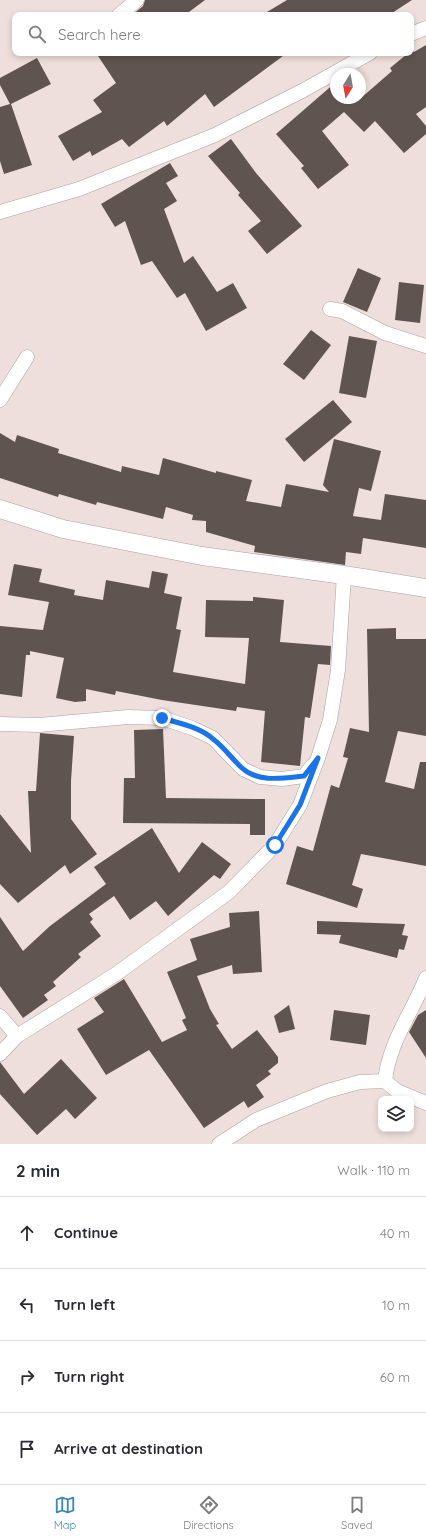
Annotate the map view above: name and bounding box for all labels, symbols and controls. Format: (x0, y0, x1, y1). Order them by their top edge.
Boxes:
search box (12, 12, 414, 56)
icon: search (26, 23, 48, 45)
text: Search here (58, 25, 141, 44)
north arrow (330, 68, 366, 104)
route end (153, 709, 171, 727)
route start (266, 836, 284, 854)
map controls (378, 1096, 414, 1132)
button: layers (378, 1096, 414, 1132)
text: 2 min (16, 1160, 60, 1181)
text: Walk · 110 m (337, 1162, 410, 1178)
icon: ahead (16, 1222, 38, 1244)
text: Continue (54, 1223, 118, 1242)
text: 40 m (380, 1225, 410, 1241)
icon: left (16, 1294, 38, 1316)
text: Turn left (54, 1295, 116, 1314)
text: 10 m (382, 1297, 410, 1313)
icon: right (16, 1366, 38, 1388)
text: Turn right (54, 1367, 125, 1386)
text: 60 m (380, 1369, 410, 1385)
icon: arrive (16, 1438, 38, 1460)
text: Arrive at destination (54, 1439, 203, 1458)
tab: Map (54, 1494, 76, 1532)
tab: Directions (183, 1494, 234, 1532)
tab: Saved (341, 1494, 372, 1532)

